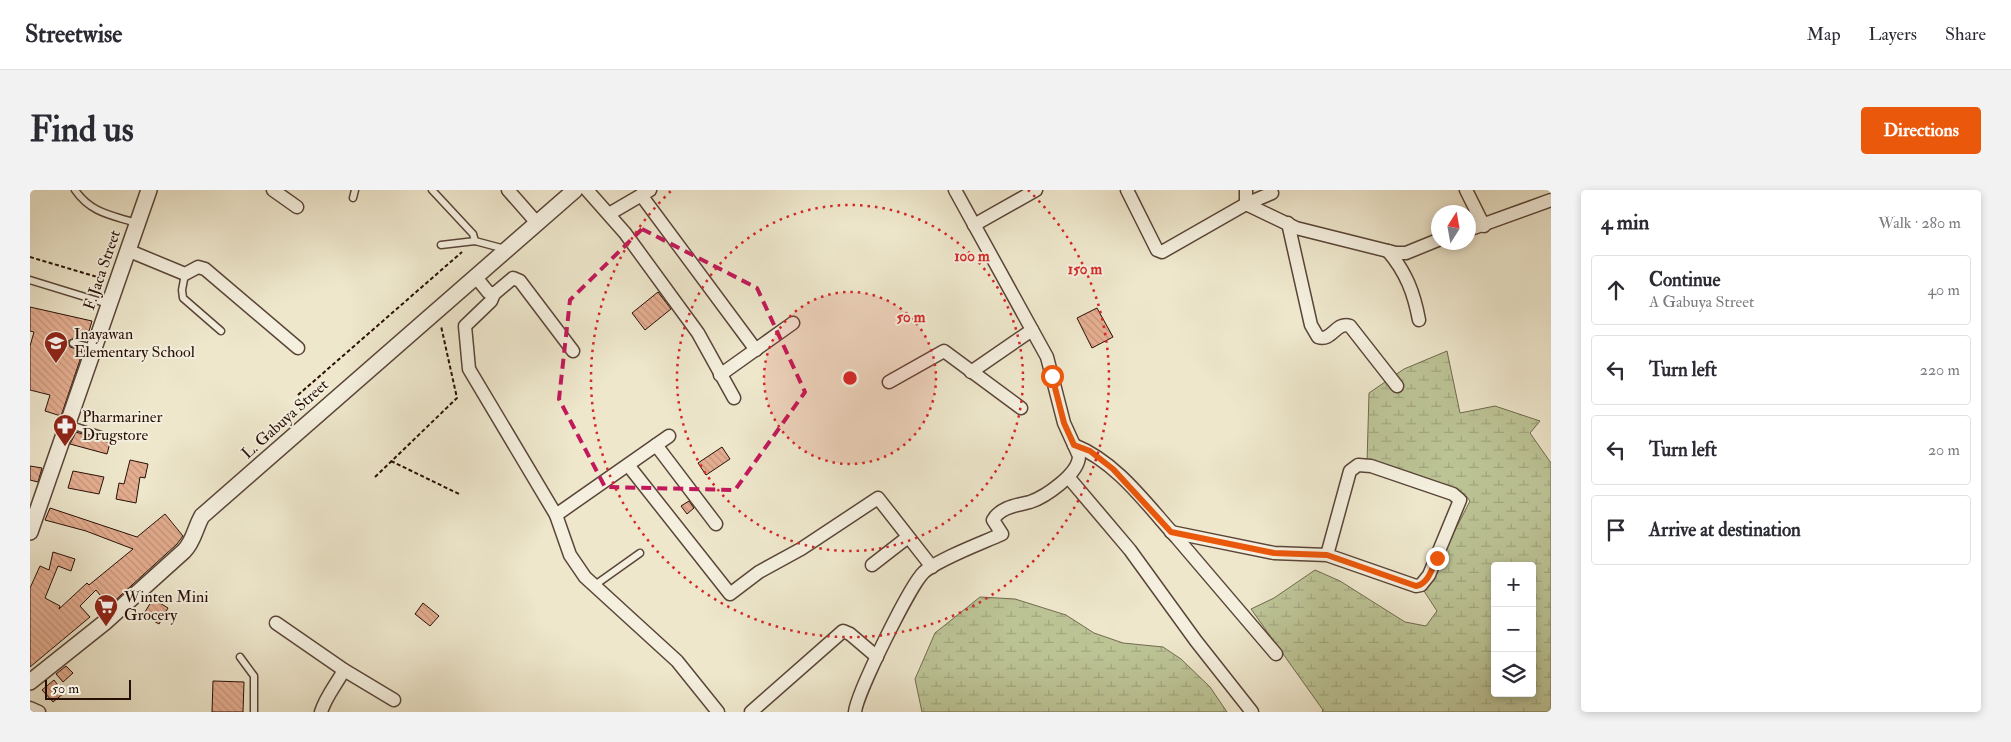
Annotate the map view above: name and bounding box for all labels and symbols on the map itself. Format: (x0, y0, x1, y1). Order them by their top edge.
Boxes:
north arrow (1431, 205, 1476, 250)
street label: F. Jaca Street (79, 227, 126, 313)
text: 100 m (954, 247, 990, 266)
text: 150 m (1068, 260, 1102, 279)
text: 50 m (897, 308, 926, 327)
place label: Inayawan Elementary School (74, 324, 195, 362)
school or university icon: Inayawan Elementary School (43, 330, 69, 364)
route start (1041, 365, 1064, 388)
centre of rings (841, 369, 859, 387)
street label: L. Gabuya Street (238, 375, 332, 463)
place label: Pharmariner Drugstore (82, 407, 162, 445)
pharmacy icon: Pharmariner Drugstore (52, 413, 78, 447)
route end (1426, 547, 1449, 570)
place label: Winten Mini Grocery (123, 587, 208, 625)
supermarket icon: Winten Mini Grocery (93, 593, 119, 627)
scale bar (45, 677, 131, 700)

